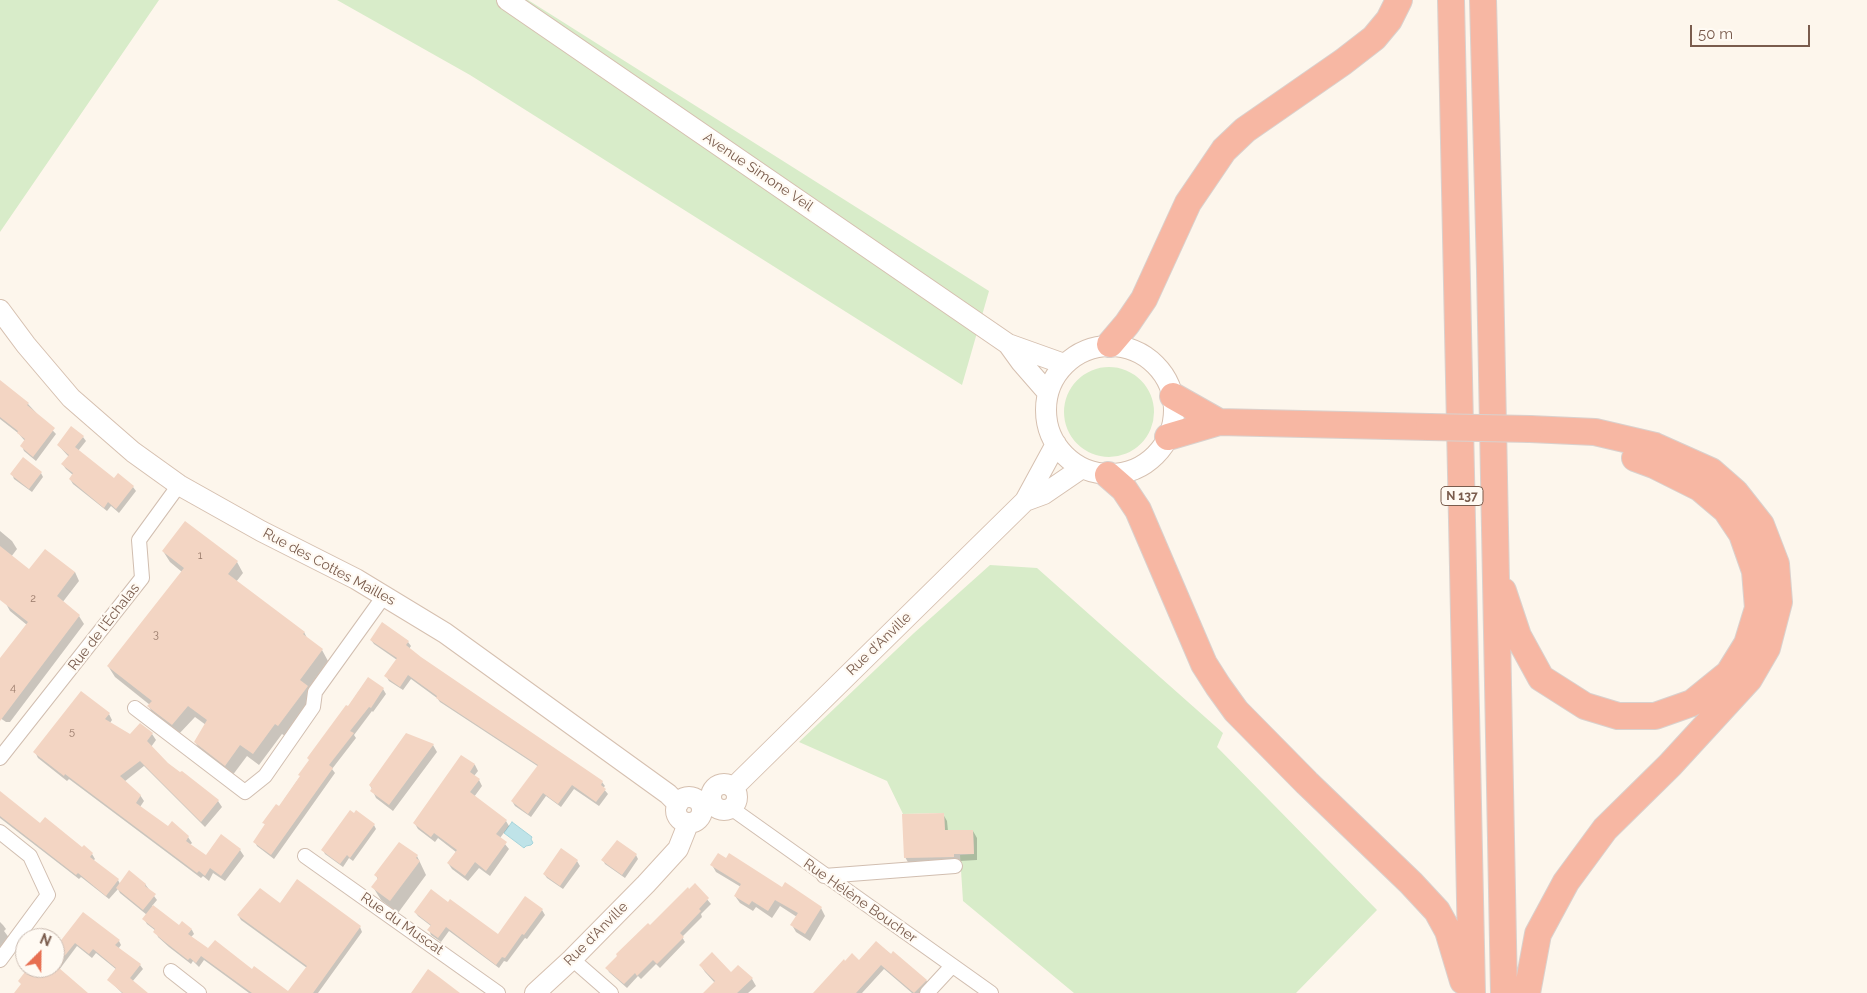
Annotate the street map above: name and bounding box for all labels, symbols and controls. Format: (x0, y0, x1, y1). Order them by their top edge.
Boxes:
scale bar (1692, 15, 1812, 47)
text: 50 m (1698, 25, 1733, 43)
street label: Avenue Simone Veil (700, 129, 816, 215)
road number: N 137 (1441, 486, 1483, 506)
street label: Rue des Cottes Mailles (260, 525, 398, 609)
house number: 1 (198, 549, 202, 563)
street label: Rue de l'Échalas (65, 580, 143, 674)
house number: 2 (30, 592, 36, 606)
street label: Rue d'Anville (843, 609, 915, 679)
house number: 3 (153, 628, 159, 642)
house number: 4 (10, 681, 16, 695)
house number: 5 (69, 725, 75, 739)
street label: Rue Hélène Boucher (800, 856, 920, 946)
street label: Rue du Muscat (357, 889, 447, 959)
street label: Rue d'Anville (561, 899, 631, 969)
north arrow (15, 928, 65, 978)
text: N (37, 931, 54, 950)

